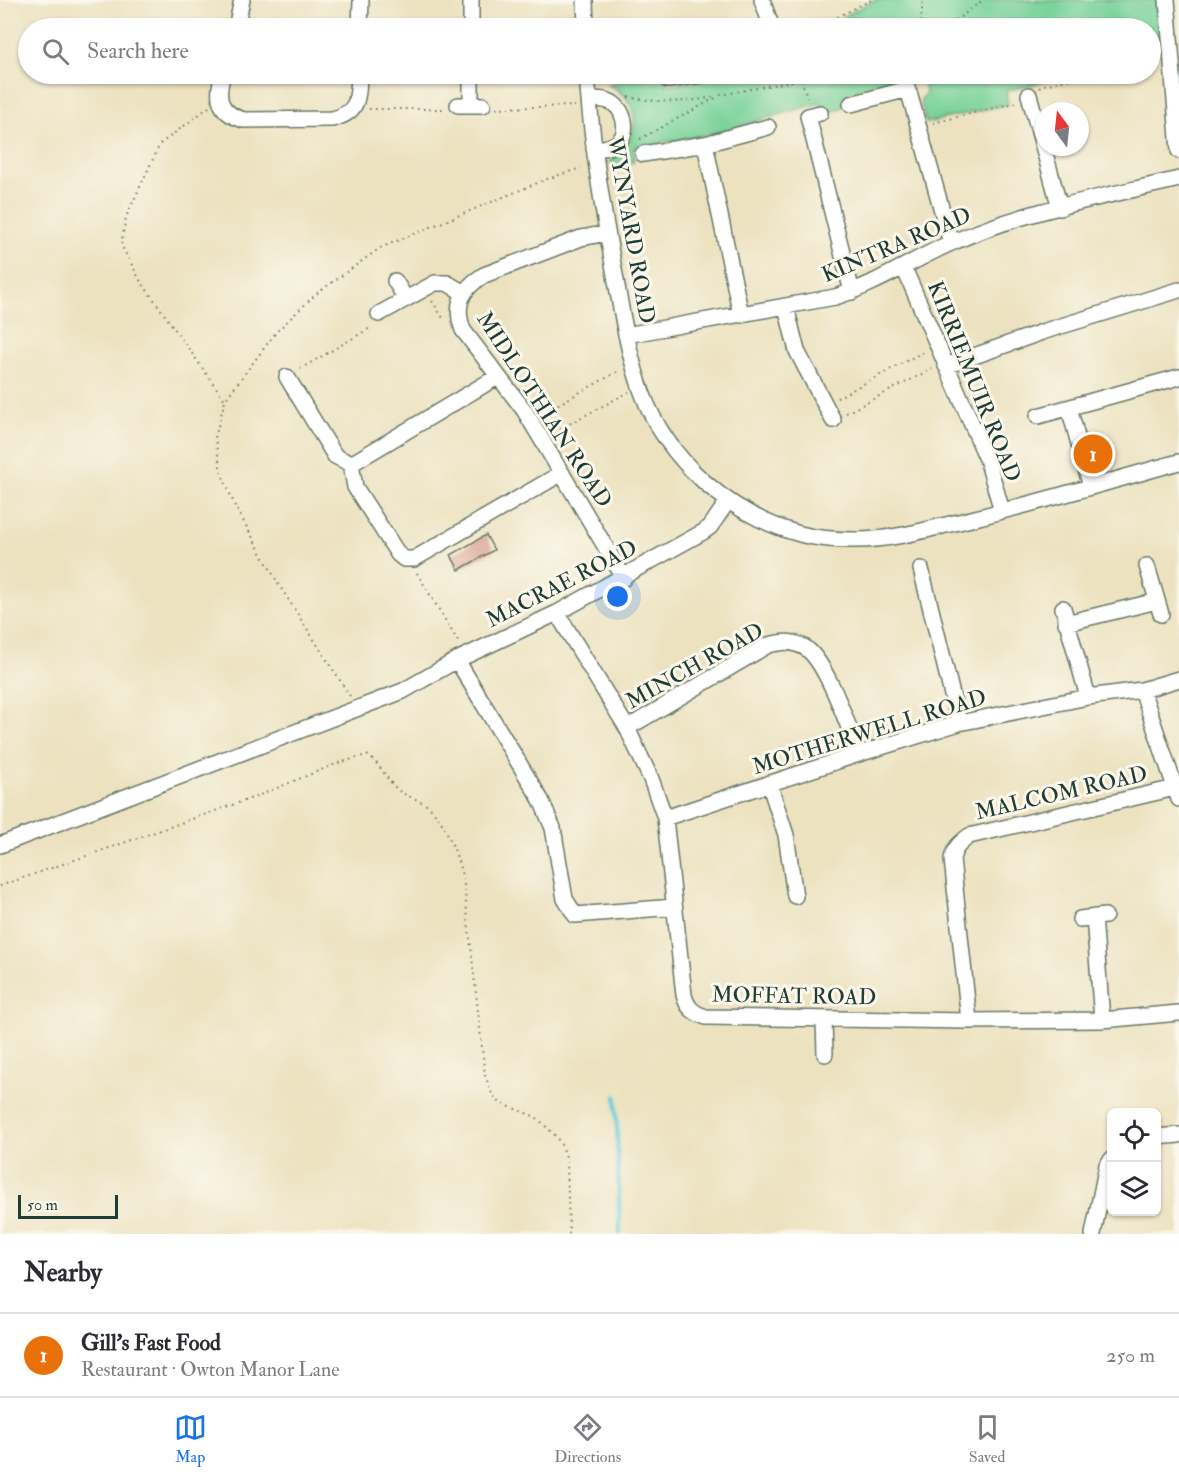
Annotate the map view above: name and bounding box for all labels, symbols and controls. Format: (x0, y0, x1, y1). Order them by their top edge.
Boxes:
search box (18, 18, 1161, 84)
icon: search (39, 35, 72, 68)
text: Search here (87, 37, 189, 65)
north arrow (1035, 102, 1089, 156)
street label: WYNYARD ROAD (601, 133, 661, 326)
street label: KINTRA ROAD (817, 201, 975, 289)
street label: KIRRIEMUIR ROAD (921, 277, 1027, 486)
street label: MIDLOTHIAN ROAD (470, 306, 618, 513)
pin: 1 (1074, 432, 1112, 476)
street label: MACRAE ROAD (481, 534, 642, 634)
your location (603, 582, 632, 611)
street label: MINCH ROAD (621, 616, 768, 715)
street label: MOTHERWELL ROAD (749, 683, 990, 781)
street label: MALCOM ROAD (972, 760, 1150, 826)
street label: MOFFAT ROAD (711, 981, 877, 1011)
map controls (1107, 1108, 1161, 1216)
button: locate (1107, 1108, 1161, 1162)
button: layers (1107, 1162, 1161, 1216)
scale bar (18, 1192, 118, 1220)
text: 50 m (27, 1195, 58, 1215)
text: Nearby (24, 1257, 102, 1289)
text: Gill's Fast Food (81, 1329, 221, 1357)
text: 1 (40, 1343, 47, 1368)
text: 250 m (1106, 1343, 1155, 1368)
text: Restaurant · Owton Manor Lane (81, 1357, 340, 1382)
tab: Map (174, 1411, 207, 1467)
tab: Directions (554, 1411, 621, 1467)
tab: Saved (969, 1411, 1005, 1467)

